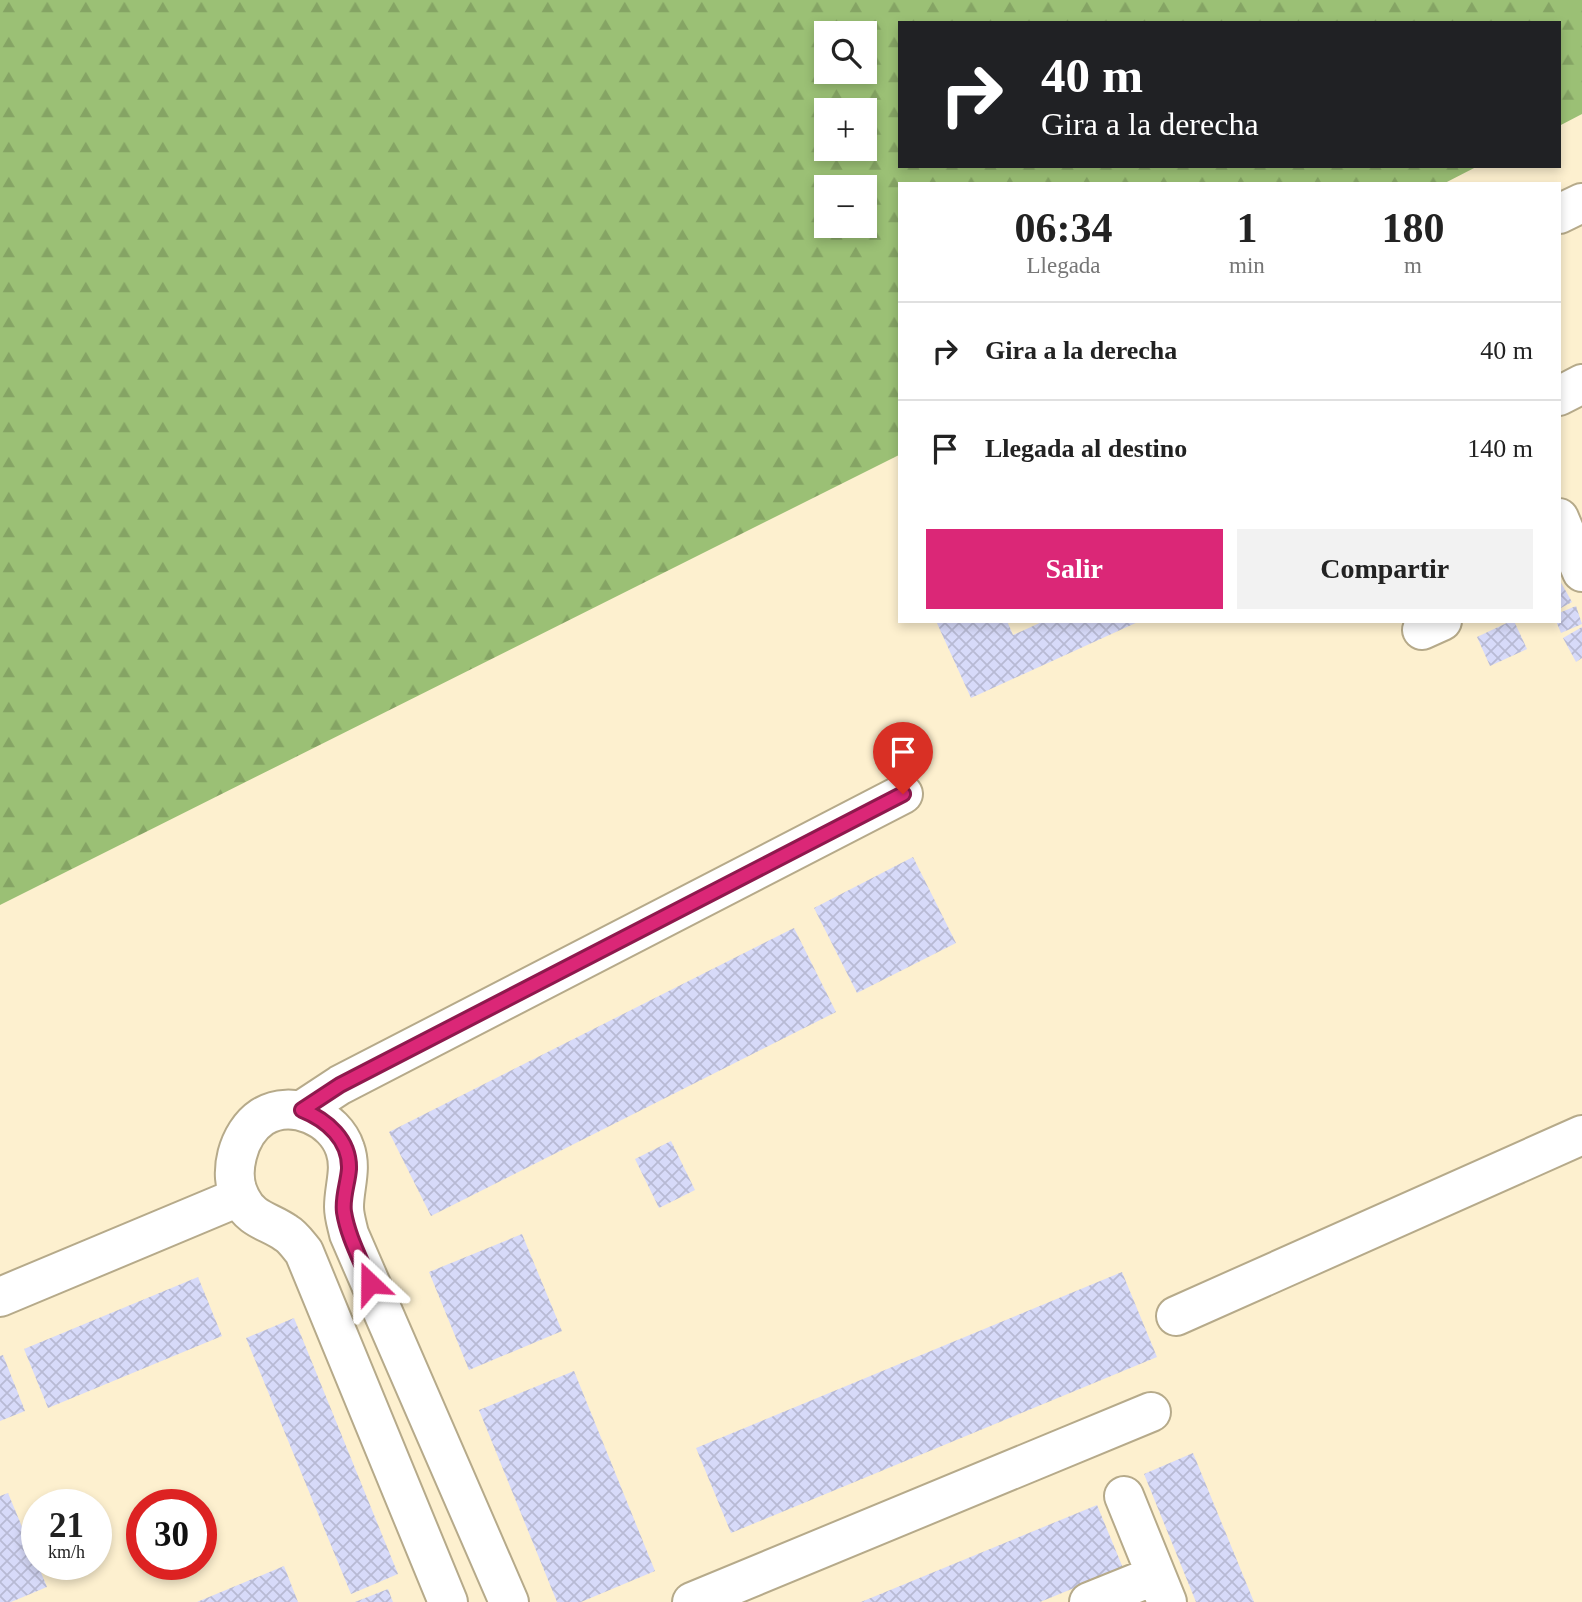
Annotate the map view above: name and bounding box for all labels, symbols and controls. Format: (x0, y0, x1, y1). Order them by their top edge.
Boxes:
map controls (814, 21, 877, 238)
button: search (814, 21, 877, 84)
text: 40 m (1041, 48, 1143, 103)
icon: right (926, 49, 1017, 140)
button: + (814, 98, 877, 161)
text: Gira a la derecha (1041, 106, 1259, 142)
button: − (814, 175, 877, 238)
text: 06:34 (1015, 205, 1113, 251)
text: 1 (1236, 205, 1257, 251)
text: 180 (1381, 205, 1444, 251)
text: Llegada (1027, 253, 1101, 278)
text: min (1229, 253, 1265, 278)
text: m (1404, 253, 1422, 278)
icon: right (926, 332, 964, 370)
text: Gira a la derecha (985, 336, 1177, 365)
text: 40 m (1480, 336, 1533, 365)
icon: arrive (926, 430, 964, 468)
text: Llegada al destino (985, 434, 1187, 463)
text: 140 m (1467, 434, 1533, 463)
button: Salir (926, 529, 1223, 609)
button: Compartir (1237, 529, 1533, 609)
pin (873, 722, 933, 794)
icon: arrive (884, 733, 922, 771)
position arrow (333, 1246, 407, 1320)
speed limit sign: 30 (126, 1489, 217, 1580)
text: 21 (49, 1506, 84, 1545)
text: km/h (48, 1542, 85, 1562)

